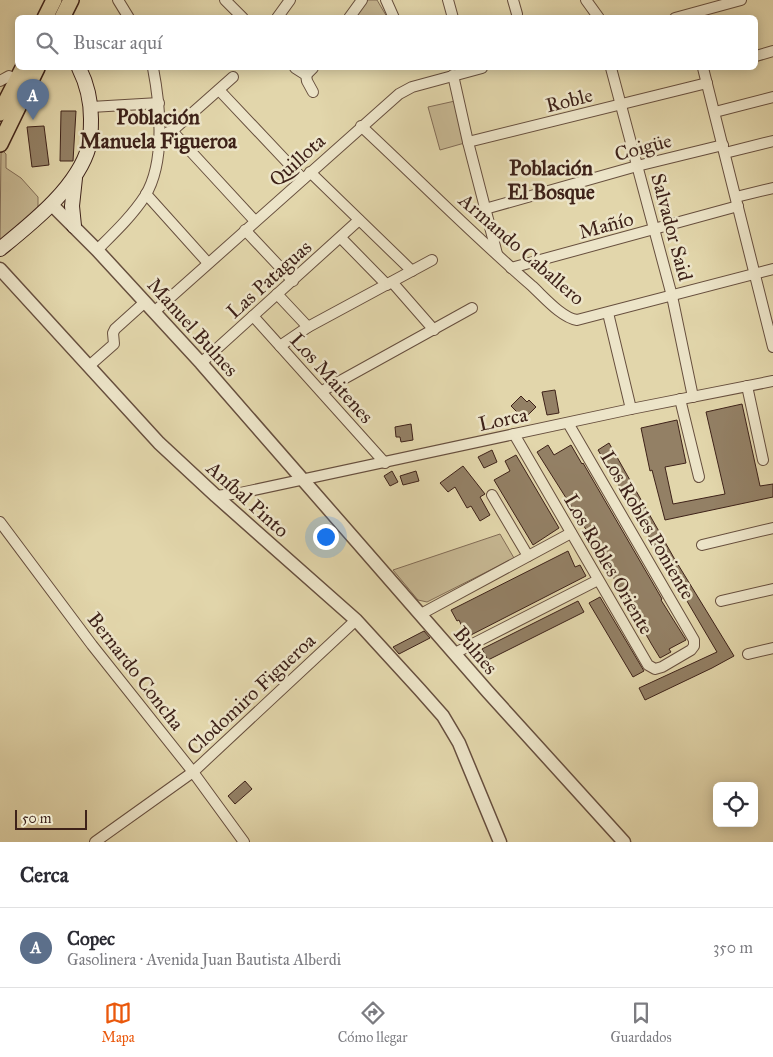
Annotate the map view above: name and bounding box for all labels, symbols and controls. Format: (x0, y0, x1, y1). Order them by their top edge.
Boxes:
search box (15, 15, 758, 70)
icon: search (33, 29, 61, 57)
text: Buscar aquí (73, 31, 162, 54)
pin: A (17, 79, 49, 120)
street label: Roble (543, 83, 595, 117)
district label: Población Manuela Figueroa (79, 104, 238, 154)
street label: Quillota (264, 128, 330, 191)
street label: Coigüe (612, 128, 674, 167)
district label: Población El Bosque (507, 155, 595, 205)
street label: Salvador Said (646, 171, 698, 283)
street label: Armando Caballero (454, 187, 590, 310)
street label: Mañío (576, 206, 636, 244)
street label: Las Pataguas (222, 235, 317, 324)
street label: Manuel Bulnes (143, 273, 243, 381)
street label: Los Maitenes (285, 328, 379, 428)
street label: Lorca (476, 402, 530, 436)
street label: Los Robles Poniente (596, 446, 700, 604)
street label: Aníbal Pinto (201, 455, 294, 542)
street label: Los Robles Oriente (559, 489, 659, 639)
your location (313, 524, 339, 550)
street label: Bernardo Concha (83, 607, 190, 735)
street label: Bulnes (449, 621, 503, 679)
street label: Clodomiro Figueroa (182, 628, 321, 760)
map controls (713, 782, 758, 827)
button: locate (713, 782, 758, 827)
scale bar (15, 807, 88, 830)
text: 50 m (22, 810, 51, 827)
text: Cerca (20, 862, 69, 888)
text: Copec (67, 927, 115, 950)
text: A (31, 938, 41, 957)
text: 350 m (713, 938, 753, 957)
text: Gasolinera · Avenida Juan Bautista Alberdi (67, 950, 341, 969)
tab: Mapa (102, 999, 135, 1046)
tab: Cómo llegar (338, 999, 407, 1046)
tab: Guardados (610, 999, 671, 1046)

